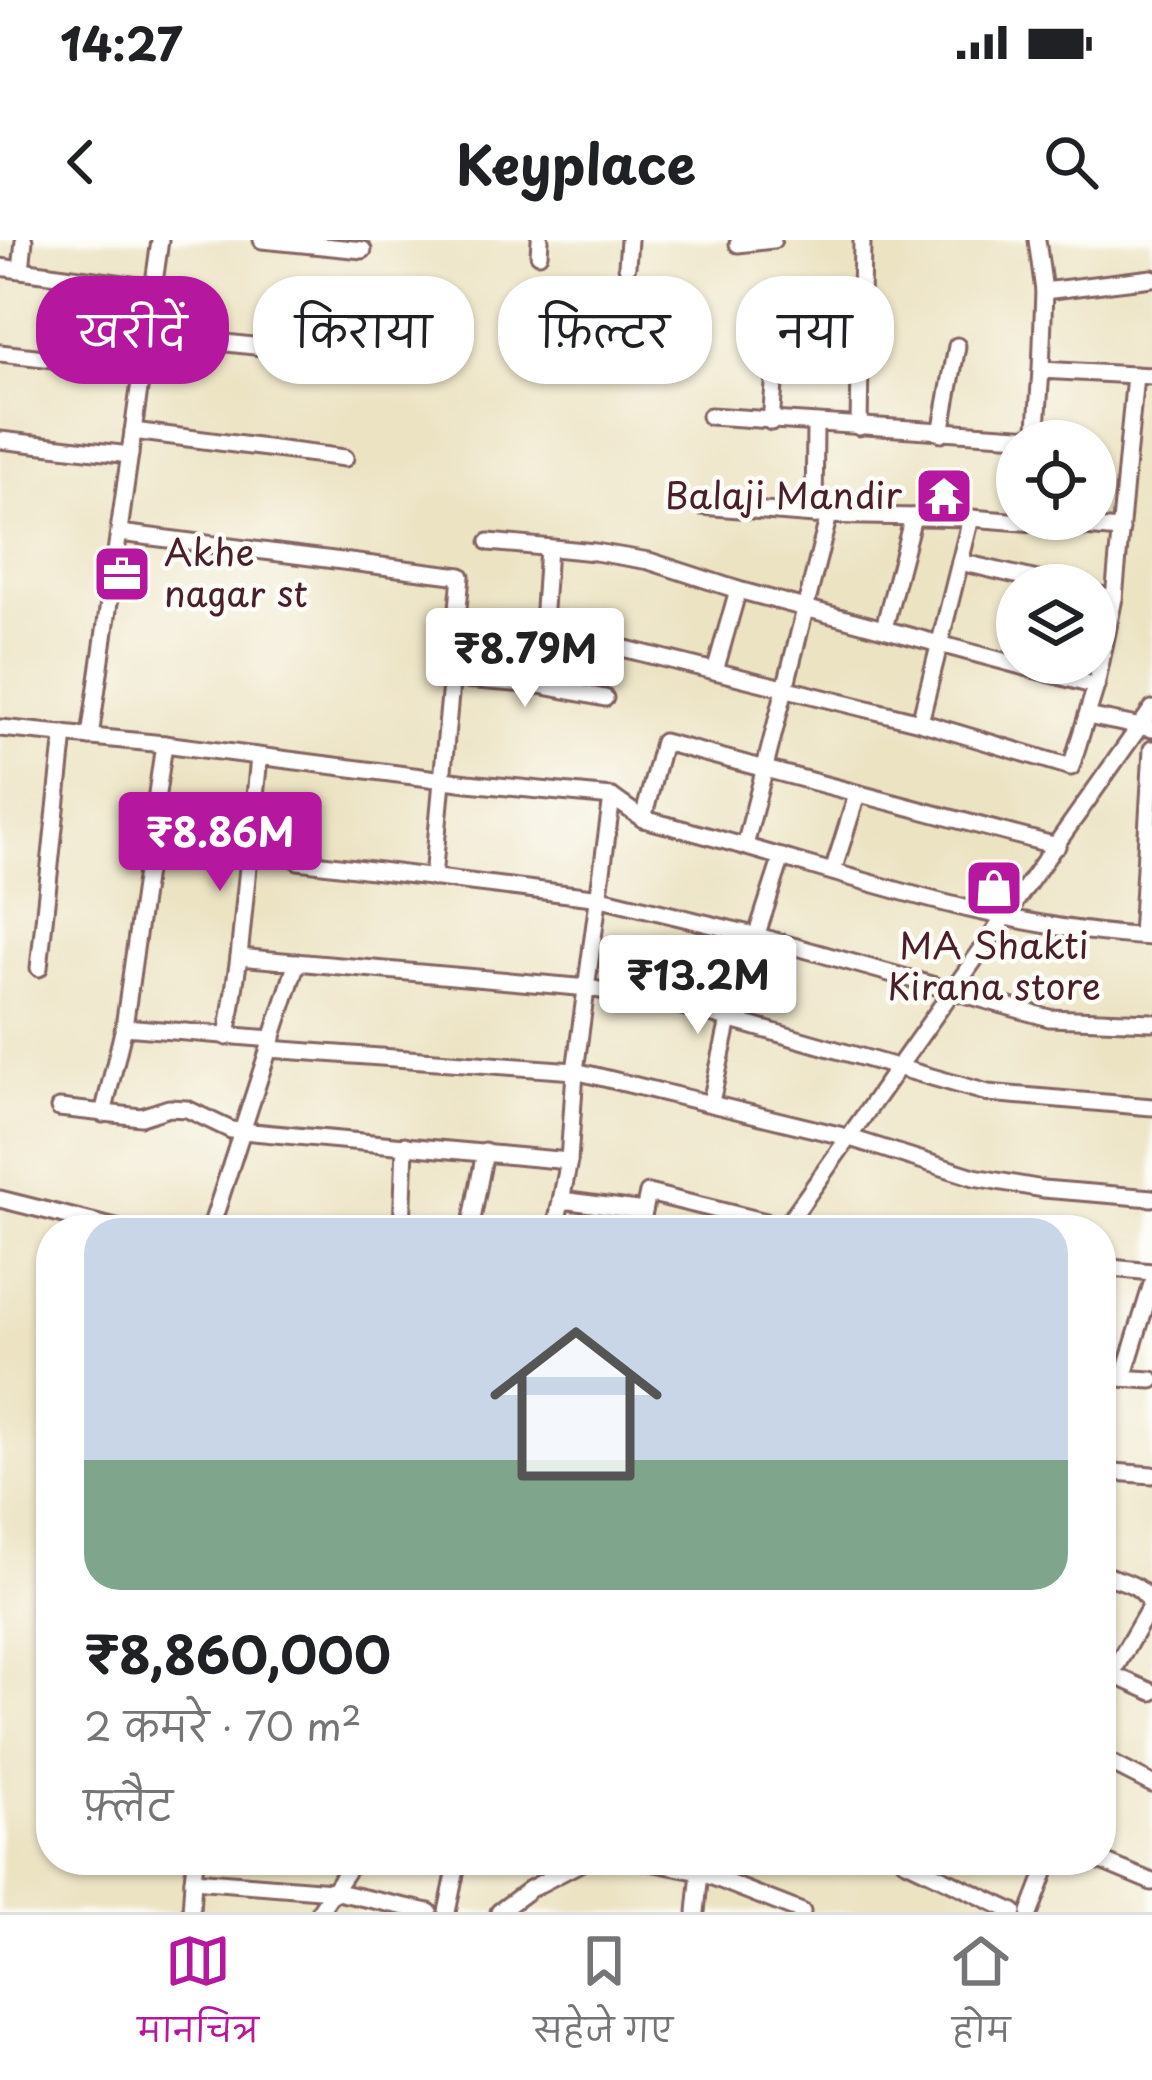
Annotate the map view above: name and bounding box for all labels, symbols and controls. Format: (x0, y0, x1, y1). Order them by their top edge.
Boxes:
text: 14:27 (60, 8, 182, 76)
text: Keyplace (456, 122, 696, 203)
icon: back (48, 129, 114, 195)
icon: search (1038, 129, 1104, 195)
chip: खरीदें (36, 276, 229, 384)
chip: किराया (253, 276, 474, 384)
chip: फ़िल्टर (498, 276, 712, 384)
chip: नया (736, 276, 894, 384)
map controls (996, 420, 1116, 684)
button: locate (996, 420, 1116, 540)
temple icon: Balaji Mandir (913, 465, 975, 527)
place label: Balaji Mandir (665, 467, 902, 521)
place label: Akhe nagar st (164, 524, 308, 619)
office icon: Akhe nagar st (91, 543, 153, 605)
button: layers (996, 564, 1116, 684)
pin: ₹8.79M (427, 608, 623, 710)
text: ₹8.79M (453, 617, 597, 676)
pin: ₹8.86M (122, 792, 318, 894)
text: ₹8.86M (146, 801, 294, 860)
shop icon: MA Shakti Kirana store (963, 857, 1025, 919)
place label: MA Shakti Kirana store (887, 917, 1101, 1012)
pin: ₹13.2M (600, 935, 796, 1037)
text: ₹13.2M (626, 944, 770, 1003)
icon: home (468, 1296, 684, 1512)
text: ₹8,860,000 (84, 1614, 391, 1691)
text: 2 कमरे · 70 m² (84, 1695, 362, 1754)
text: फ़्लैट (84, 1774, 173, 1833)
tab: मानचित्र (138, 1928, 259, 2067)
tab: सहेजे गए (534, 1928, 673, 2067)
tab: होम (948, 1928, 1014, 2067)

